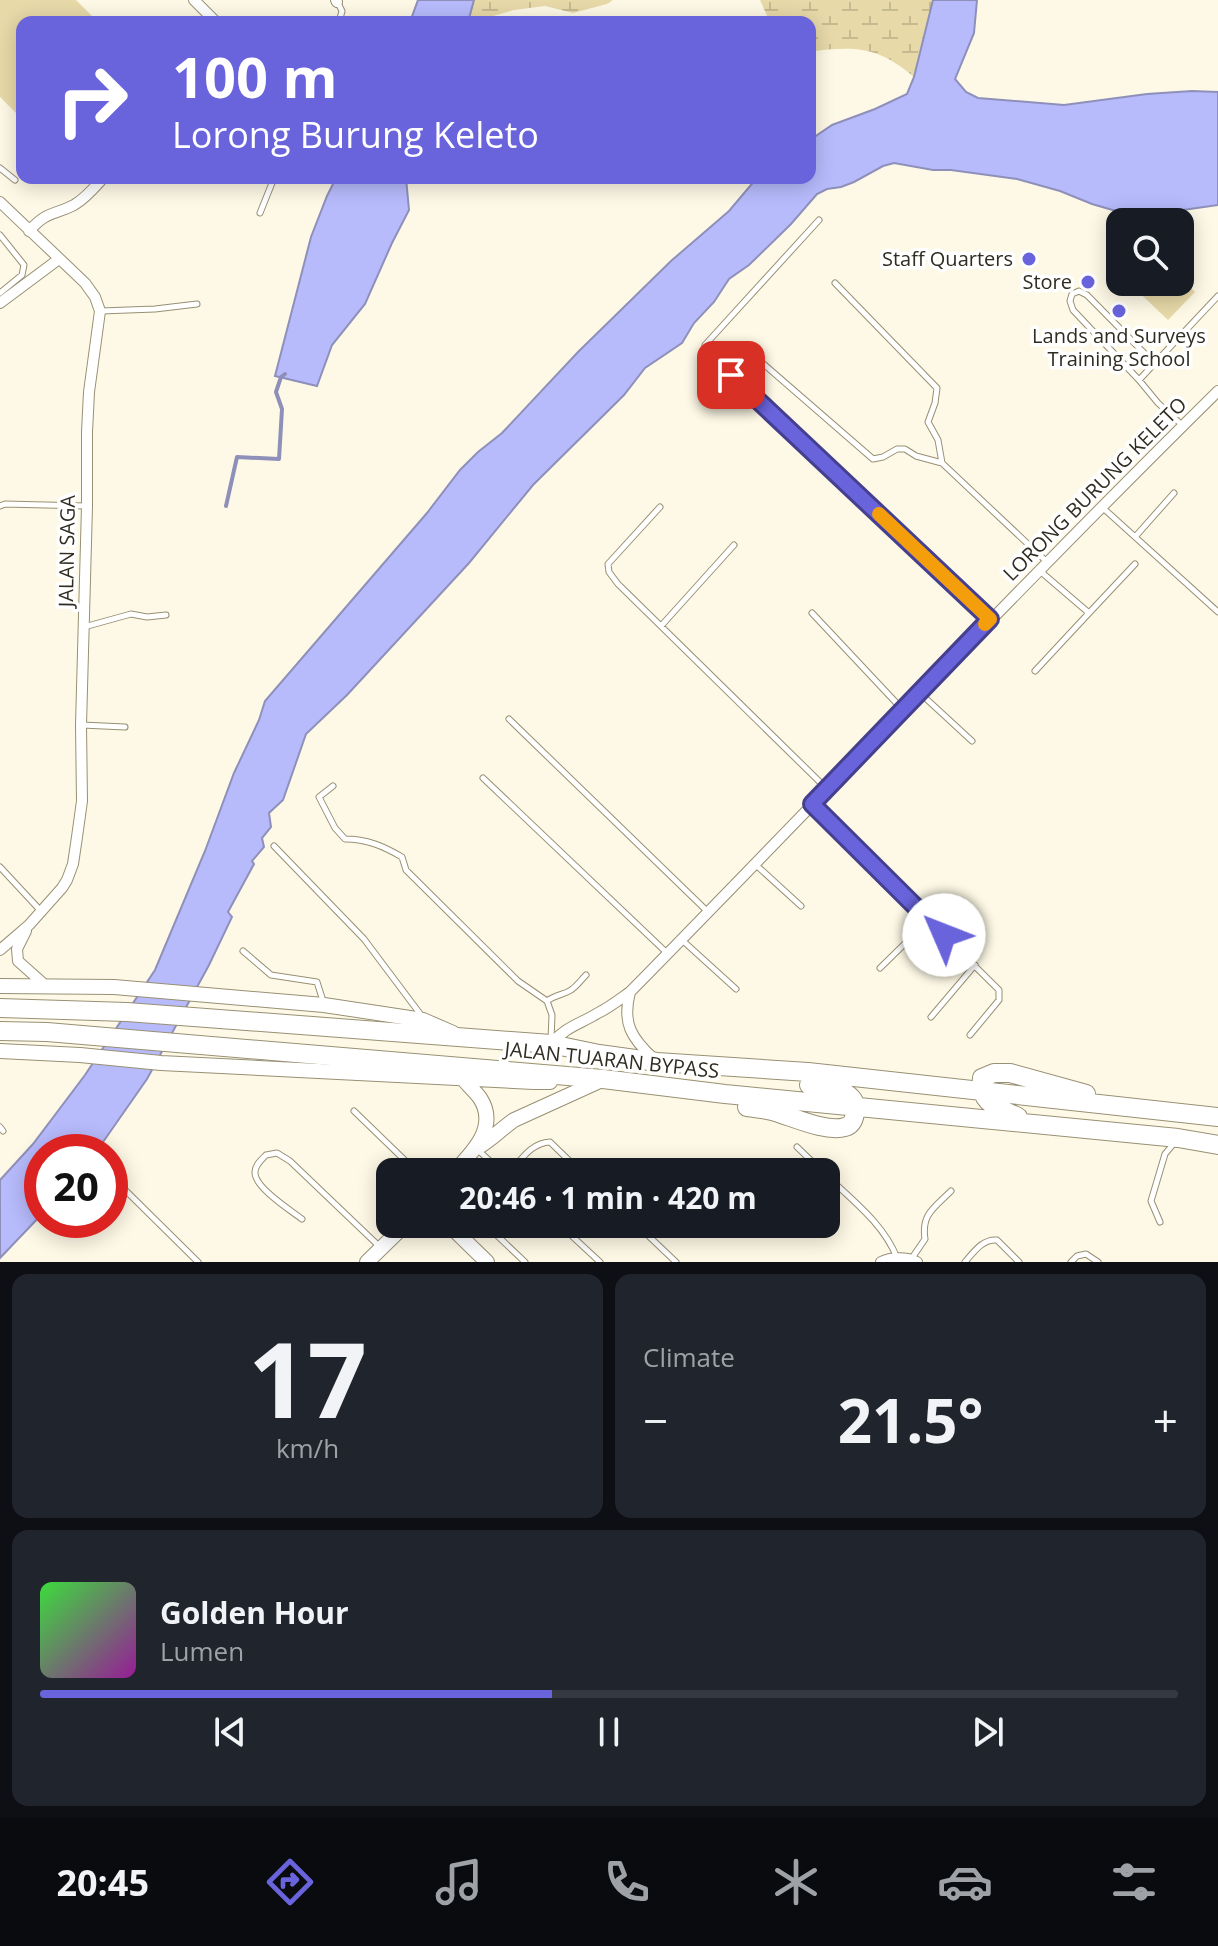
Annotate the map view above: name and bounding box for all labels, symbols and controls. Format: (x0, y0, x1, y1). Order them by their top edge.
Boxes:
text: 100 m (172, 38, 338, 114)
icon: right (40, 48, 144, 152)
text: Lorong Burung Keleto (172, 110, 539, 159)
map controls (1106, 208, 1194, 296)
button: search (1106, 208, 1194, 296)
place label: Staff Quarters (882, 245, 1013, 272)
marker: Staff Quarters (1020, 250, 1038, 268)
place label: Store (1022, 268, 1072, 295)
marker: Store (1079, 273, 1097, 291)
marker: Lands and Surveys Training School (1110, 302, 1128, 320)
place label: Lands and Surveys Training School (1032, 322, 1206, 372)
pin (697, 341, 765, 409)
icon: arrive (709, 353, 753, 397)
street label: LORONG BURUNG KELETO (997, 391, 1192, 586)
street label: JALAN SAGA (52, 494, 81, 609)
position arrow (902, 893, 986, 977)
street label: JALAN TUARAN BYPASS (501, 1035, 721, 1084)
speed limit sign: 20 (24, 1134, 128, 1238)
text: 20:46 · 1 min · 420 m (459, 1177, 757, 1218)
text: 17 (248, 1307, 367, 1448)
text: Climate (643, 1339, 735, 1375)
text: 21.5° (838, 1379, 983, 1461)
text: − (643, 1390, 668, 1450)
text: + (1153, 1390, 1178, 1450)
text: km/h (276, 1430, 339, 1466)
text: Golden Hour (160, 1592, 349, 1633)
text: Lumen (160, 1633, 244, 1669)
icon: previous (208, 1710, 252, 1754)
icon: pause (587, 1710, 631, 1754)
icon: next (966, 1710, 1010, 1754)
icon: directions (262, 1854, 318, 1910)
icon: music (431, 1854, 487, 1910)
icon: phone (599, 1854, 655, 1910)
icon: climate (768, 1854, 824, 1910)
icon: car (937, 1854, 993, 1910)
icon: filters (1106, 1854, 1162, 1910)
text: 20:45 (56, 1858, 149, 1907)

